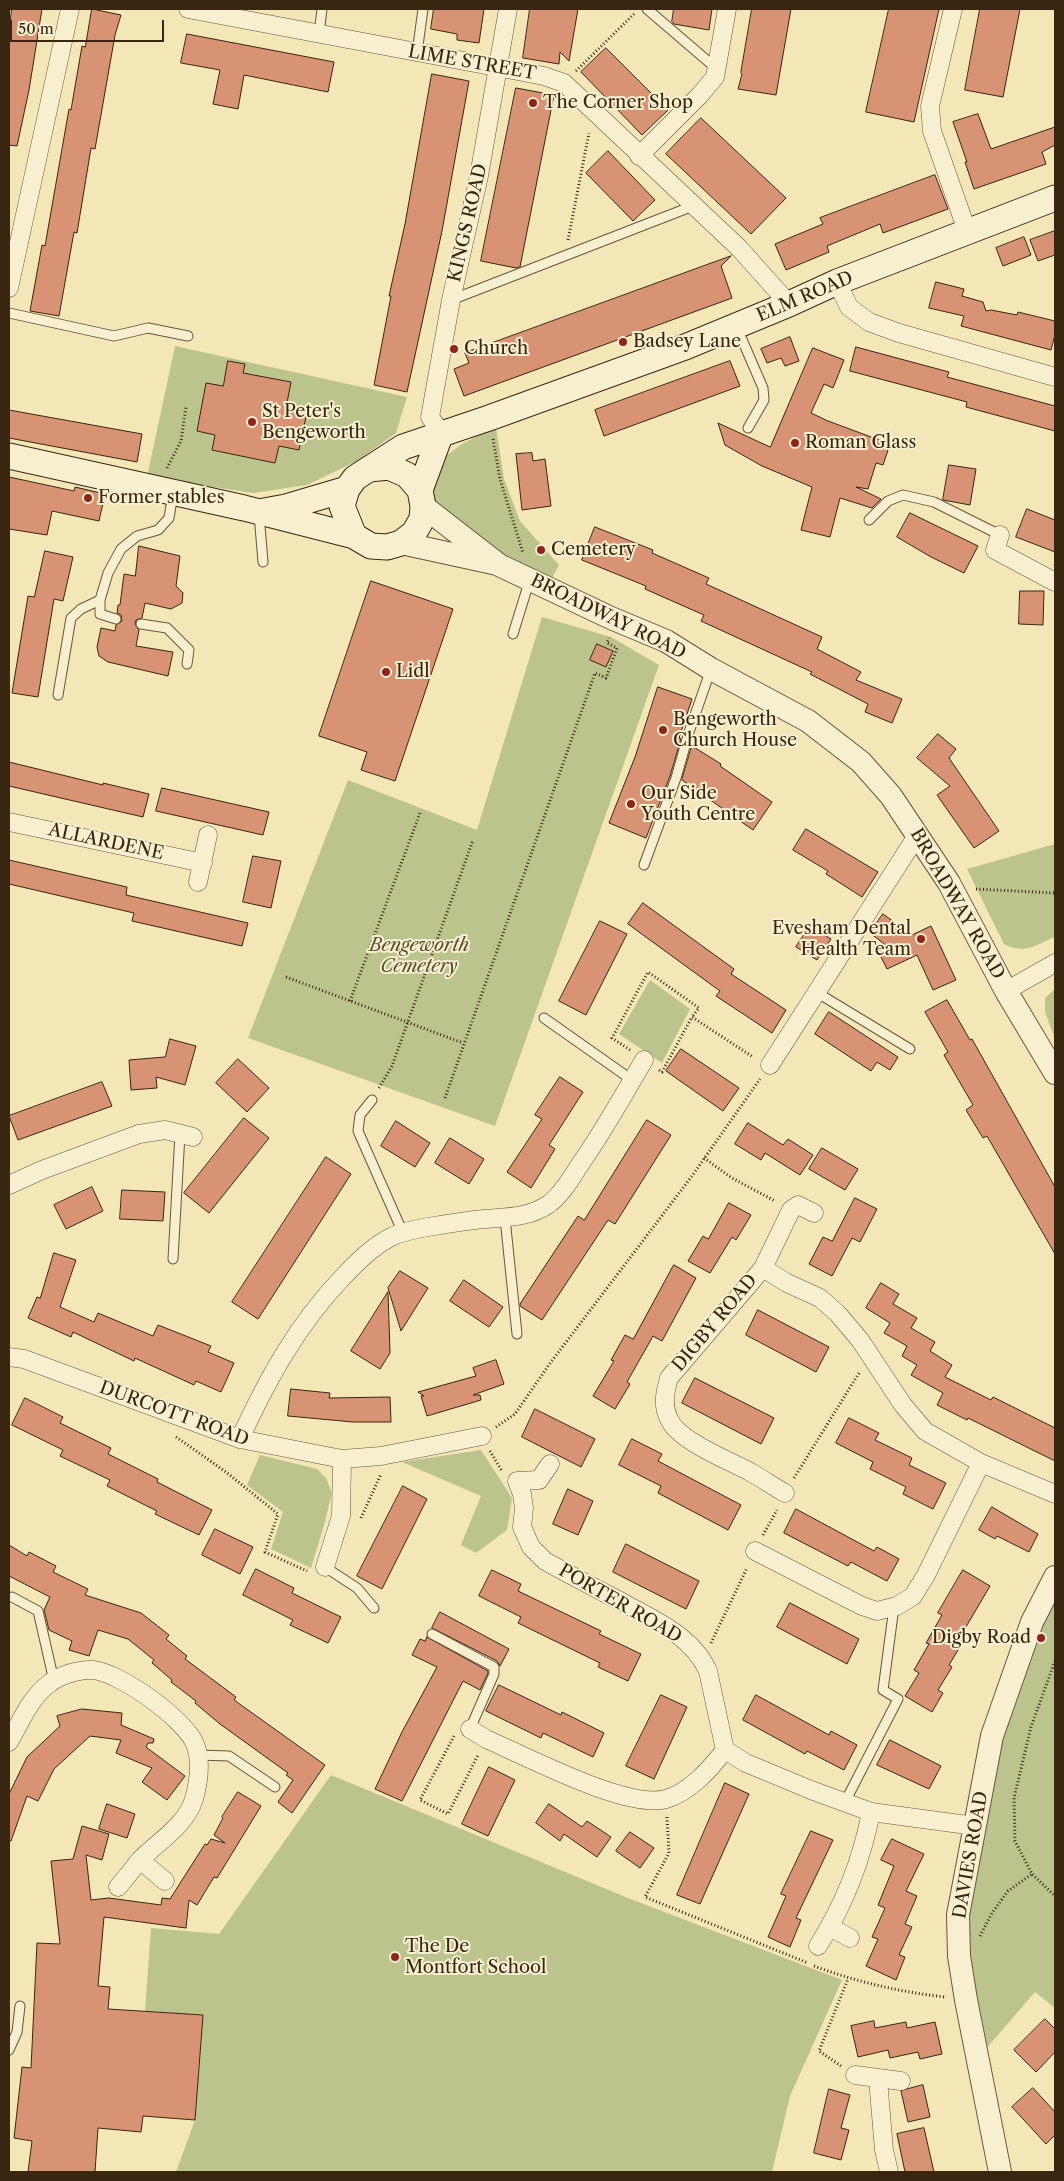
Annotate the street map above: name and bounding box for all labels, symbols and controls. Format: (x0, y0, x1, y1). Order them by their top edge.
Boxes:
scale bar (12, 10, 166, 42)
text: 50 m (18, 19, 54, 38)
street label: LIME STREET (406, 41, 538, 85)
place label: The Corner Shop (543, 92, 693, 114)
marker: The Corner Shop (527, 97, 539, 109)
street label: KINGS ROAD (444, 162, 492, 284)
street label: ELM ROAD (754, 267, 856, 327)
place label: Badsey Lane (633, 331, 741, 353)
marker: Badsey Lane (617, 336, 629, 348)
place label: Church (464, 338, 528, 360)
marker: Church (448, 343, 460, 355)
place label: St Peter's Bengeworth (262, 401, 366, 444)
marker: St Peter's Bengeworth (246, 416, 258, 428)
place label: Roman Glass (805, 432, 916, 454)
marker: Roman Glass (789, 437, 801, 449)
place label: Former stables (98, 487, 224, 509)
marker: Former stables (82, 492, 94, 504)
place label: Cemetery (551, 539, 636, 561)
marker: Cemetery (535, 544, 547, 556)
street label: BROADWAY ROAD (527, 570, 689, 664)
place label: Lidl (396, 661, 430, 683)
marker: Lidl (380, 666, 392, 678)
place label: Bengeworth Church House (673, 709, 797, 752)
marker: Bengeworth Church House (657, 724, 669, 736)
place label: Our Side Youth Centre (641, 783, 755, 826)
marker: Our Side Youth Centre (625, 798, 637, 810)
street label: ALLARDENE (46, 819, 166, 865)
street label: BROADWAY ROAD (905, 825, 1009, 983)
place label: Evesham Dental Health Team (772, 918, 911, 961)
marker: Evesham Dental Health Team (915, 933, 927, 945)
park label: Bengeworth Cemetery (369, 935, 469, 978)
street label: DIGBY ROAD (668, 1270, 762, 1376)
street label: DURCOTT ROAD (96, 1377, 252, 1451)
street label: PORTER ROAD (555, 1560, 685, 1648)
place label: Digby Road (932, 1627, 1031, 1649)
marker: Digby Road (1035, 1632, 1047, 1644)
street label: DAVIES ROAD (949, 1790, 993, 1920)
place label: The De Montfort School (405, 1936, 546, 1978)
marker: The De Montfort School (389, 1951, 401, 1963)

